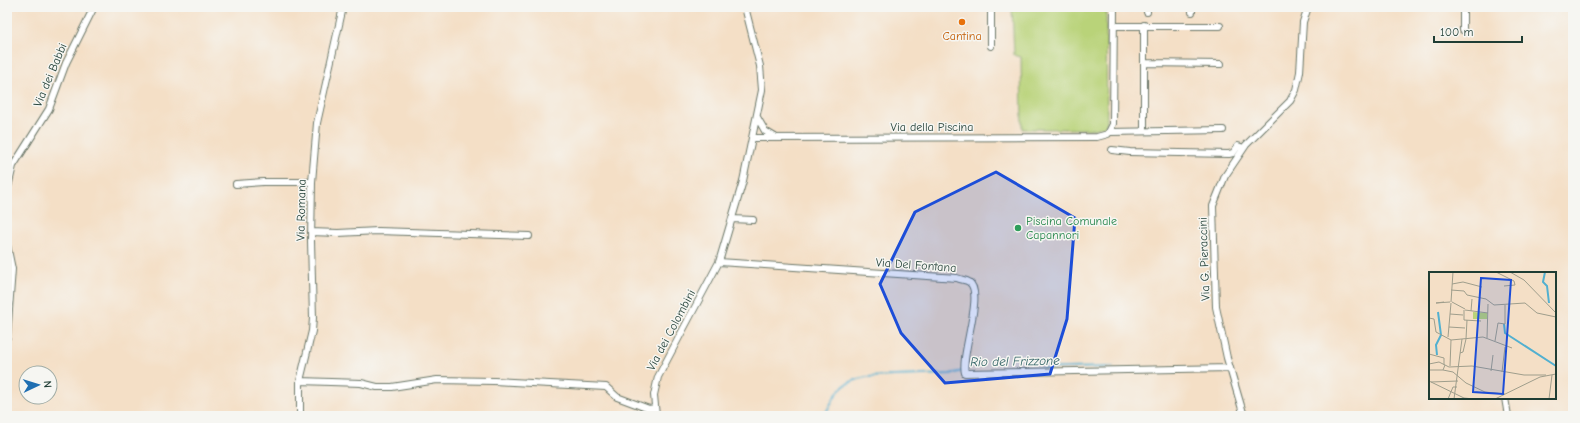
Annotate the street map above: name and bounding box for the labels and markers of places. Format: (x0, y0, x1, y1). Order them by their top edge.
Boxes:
marker: Cantina (957, 17, 967, 27)
place label: Cantina (942, 29, 982, 43)
place label: Piscina Comunale Capannori (1026, 214, 1117, 242)
marker: Piscina Comunale Capannori (1013, 223, 1023, 233)

